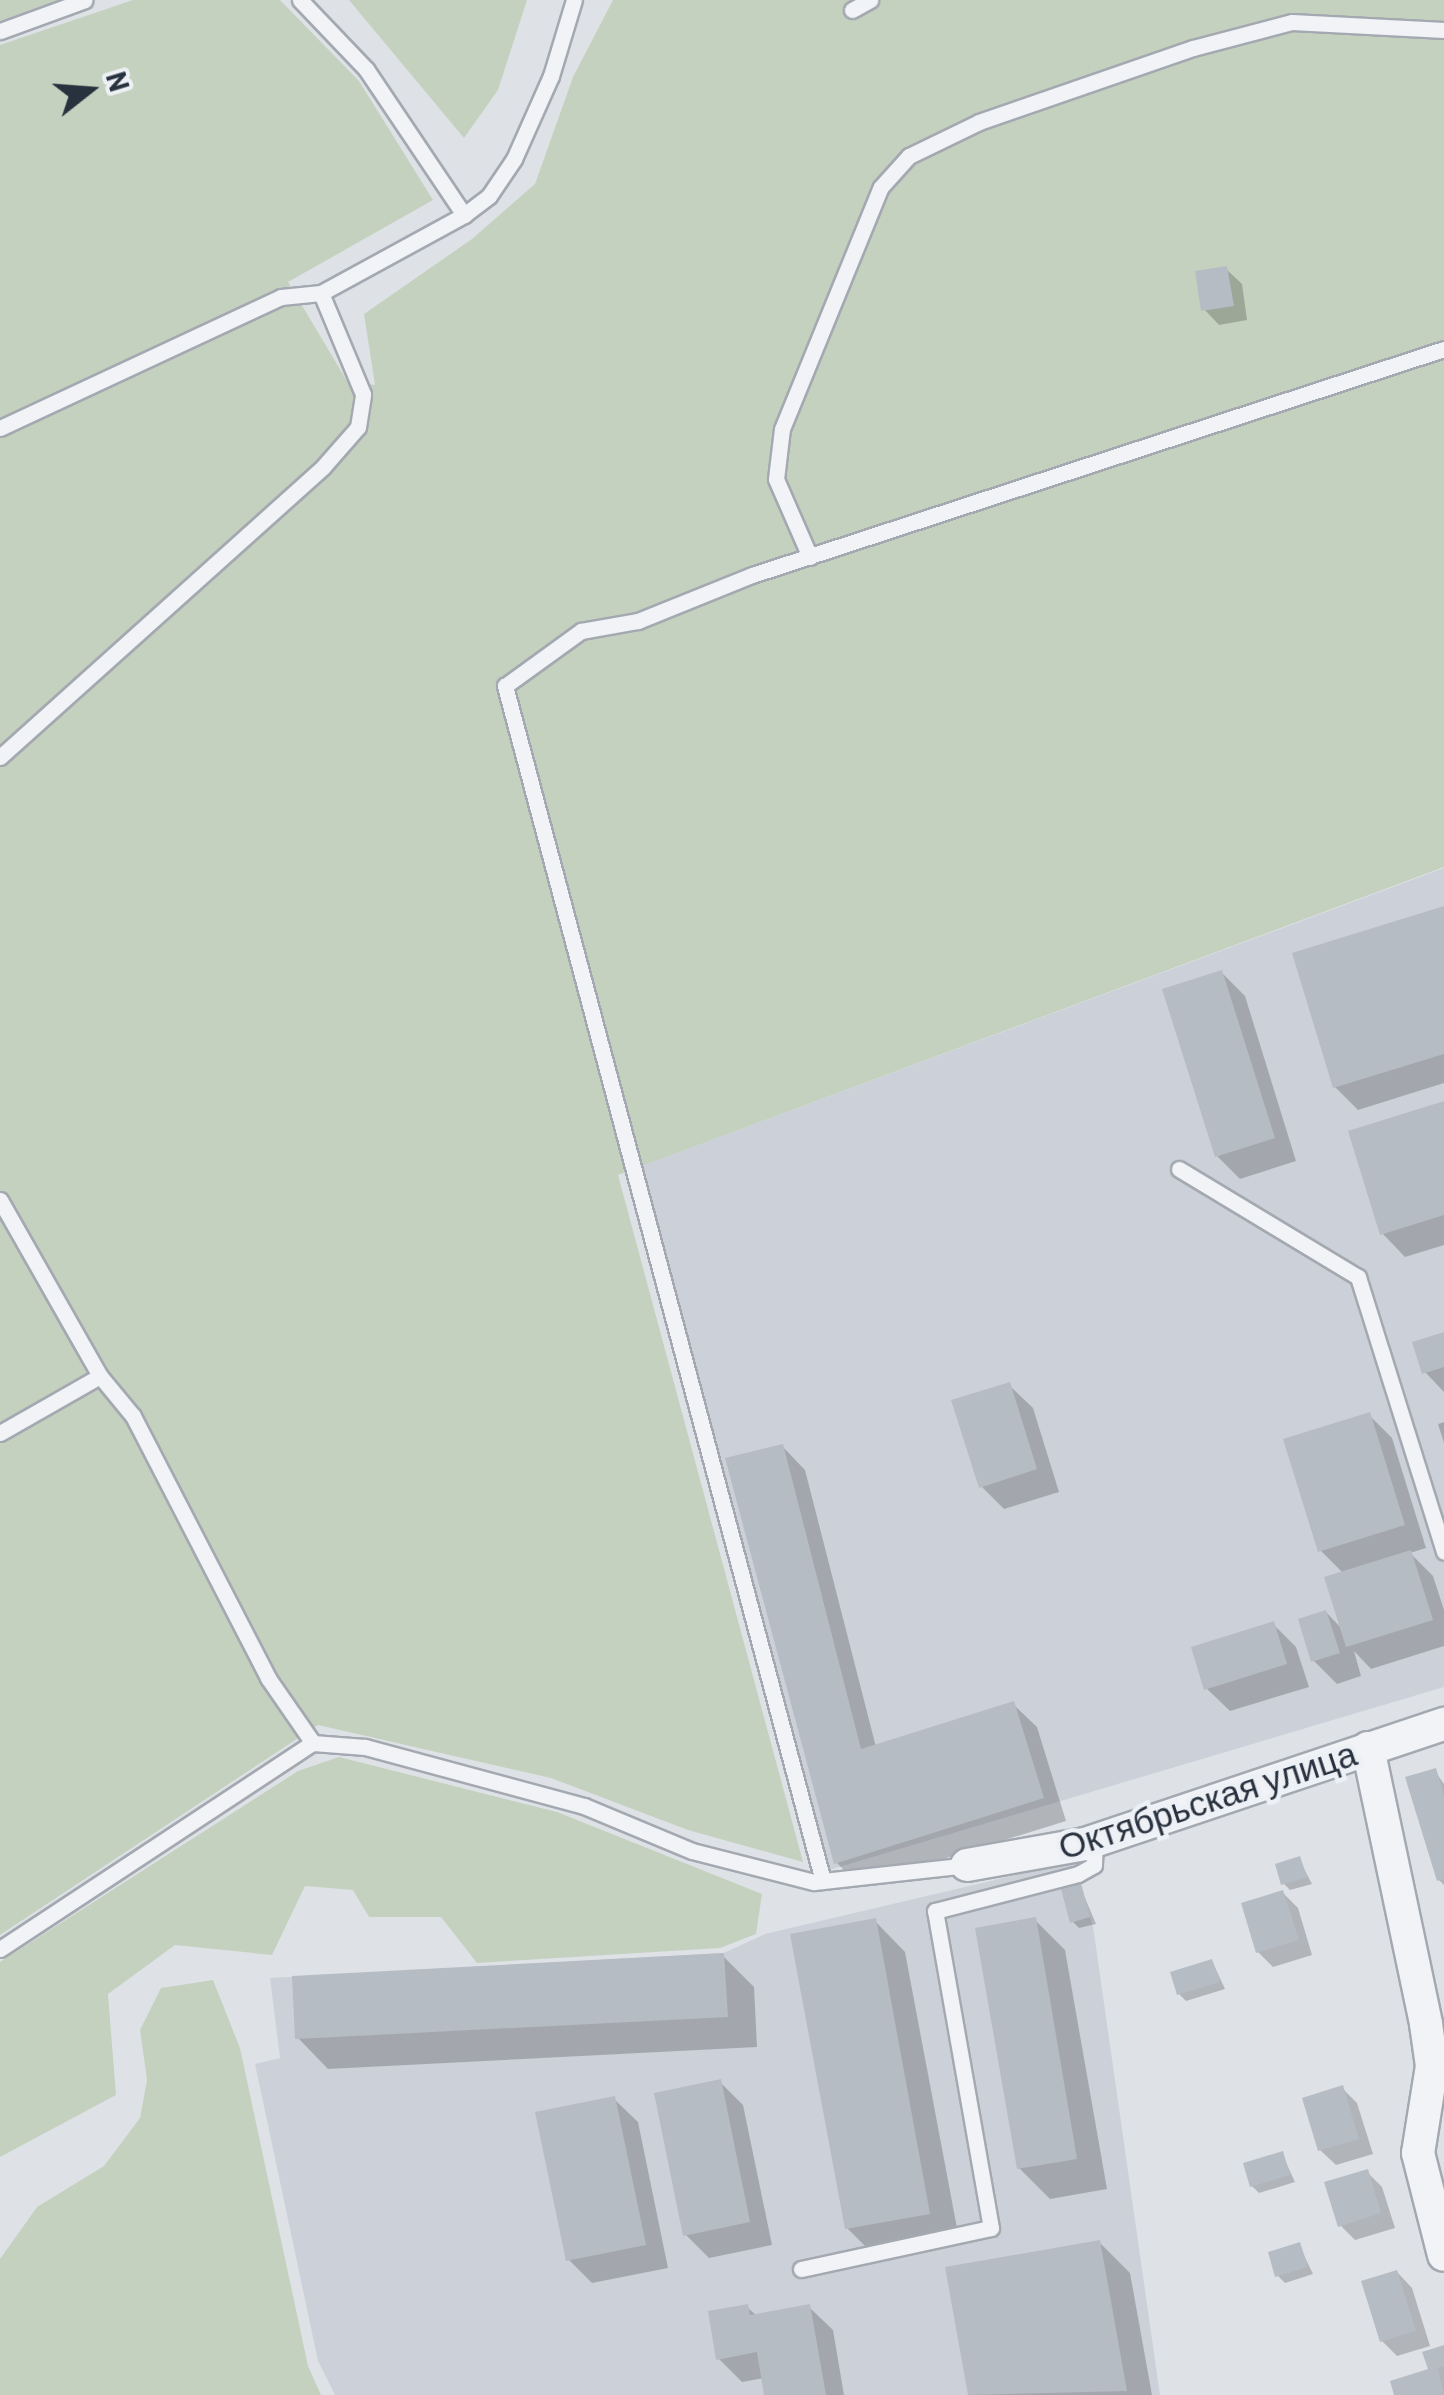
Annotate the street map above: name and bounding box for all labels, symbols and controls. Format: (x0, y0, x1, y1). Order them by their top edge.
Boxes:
north arrow (40, 40, 140, 140)
text: N (100, 67, 138, 95)
street label: Октябрьская улица (1053, 1731, 1361, 1867)

